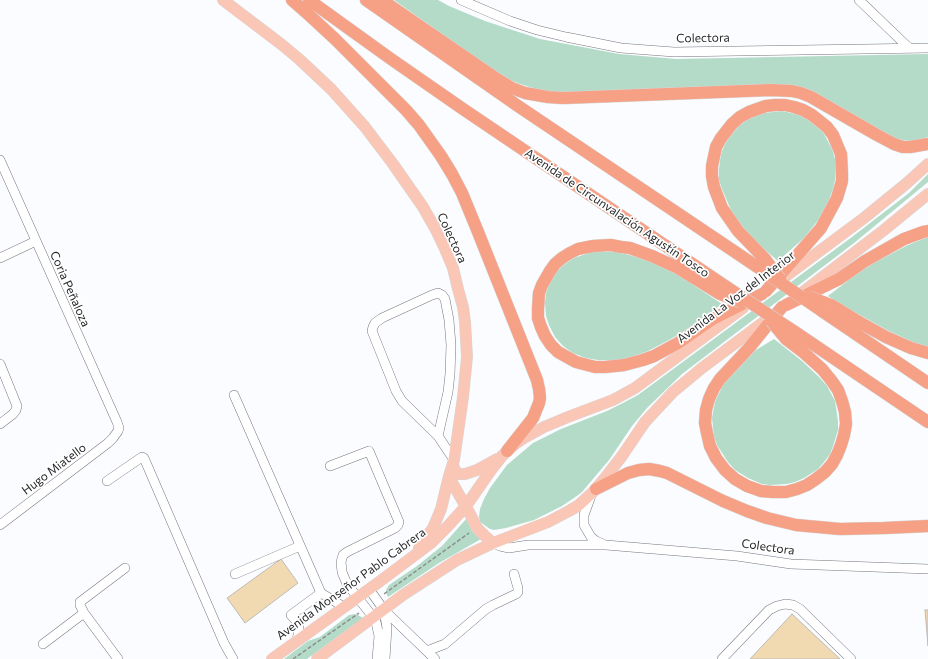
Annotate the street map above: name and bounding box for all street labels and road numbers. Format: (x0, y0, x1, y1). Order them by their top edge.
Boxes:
street label: Colectora (676, 30, 730, 46)
street label: Avenida de Circunvalación Agustín Tosco (522, 146, 712, 280)
street label: Colectora (434, 211, 470, 265)
street label: Avenida La Voz del Interior (674, 248, 798, 346)
street label: Coria Peñaloza (47, 249, 93, 329)
street label: Hugo Miatello (19, 440, 89, 498)
street label: Avenida Monseñor Pablo Cabrera (274, 525, 428, 643)
street label: Colectora (740, 536, 796, 558)

